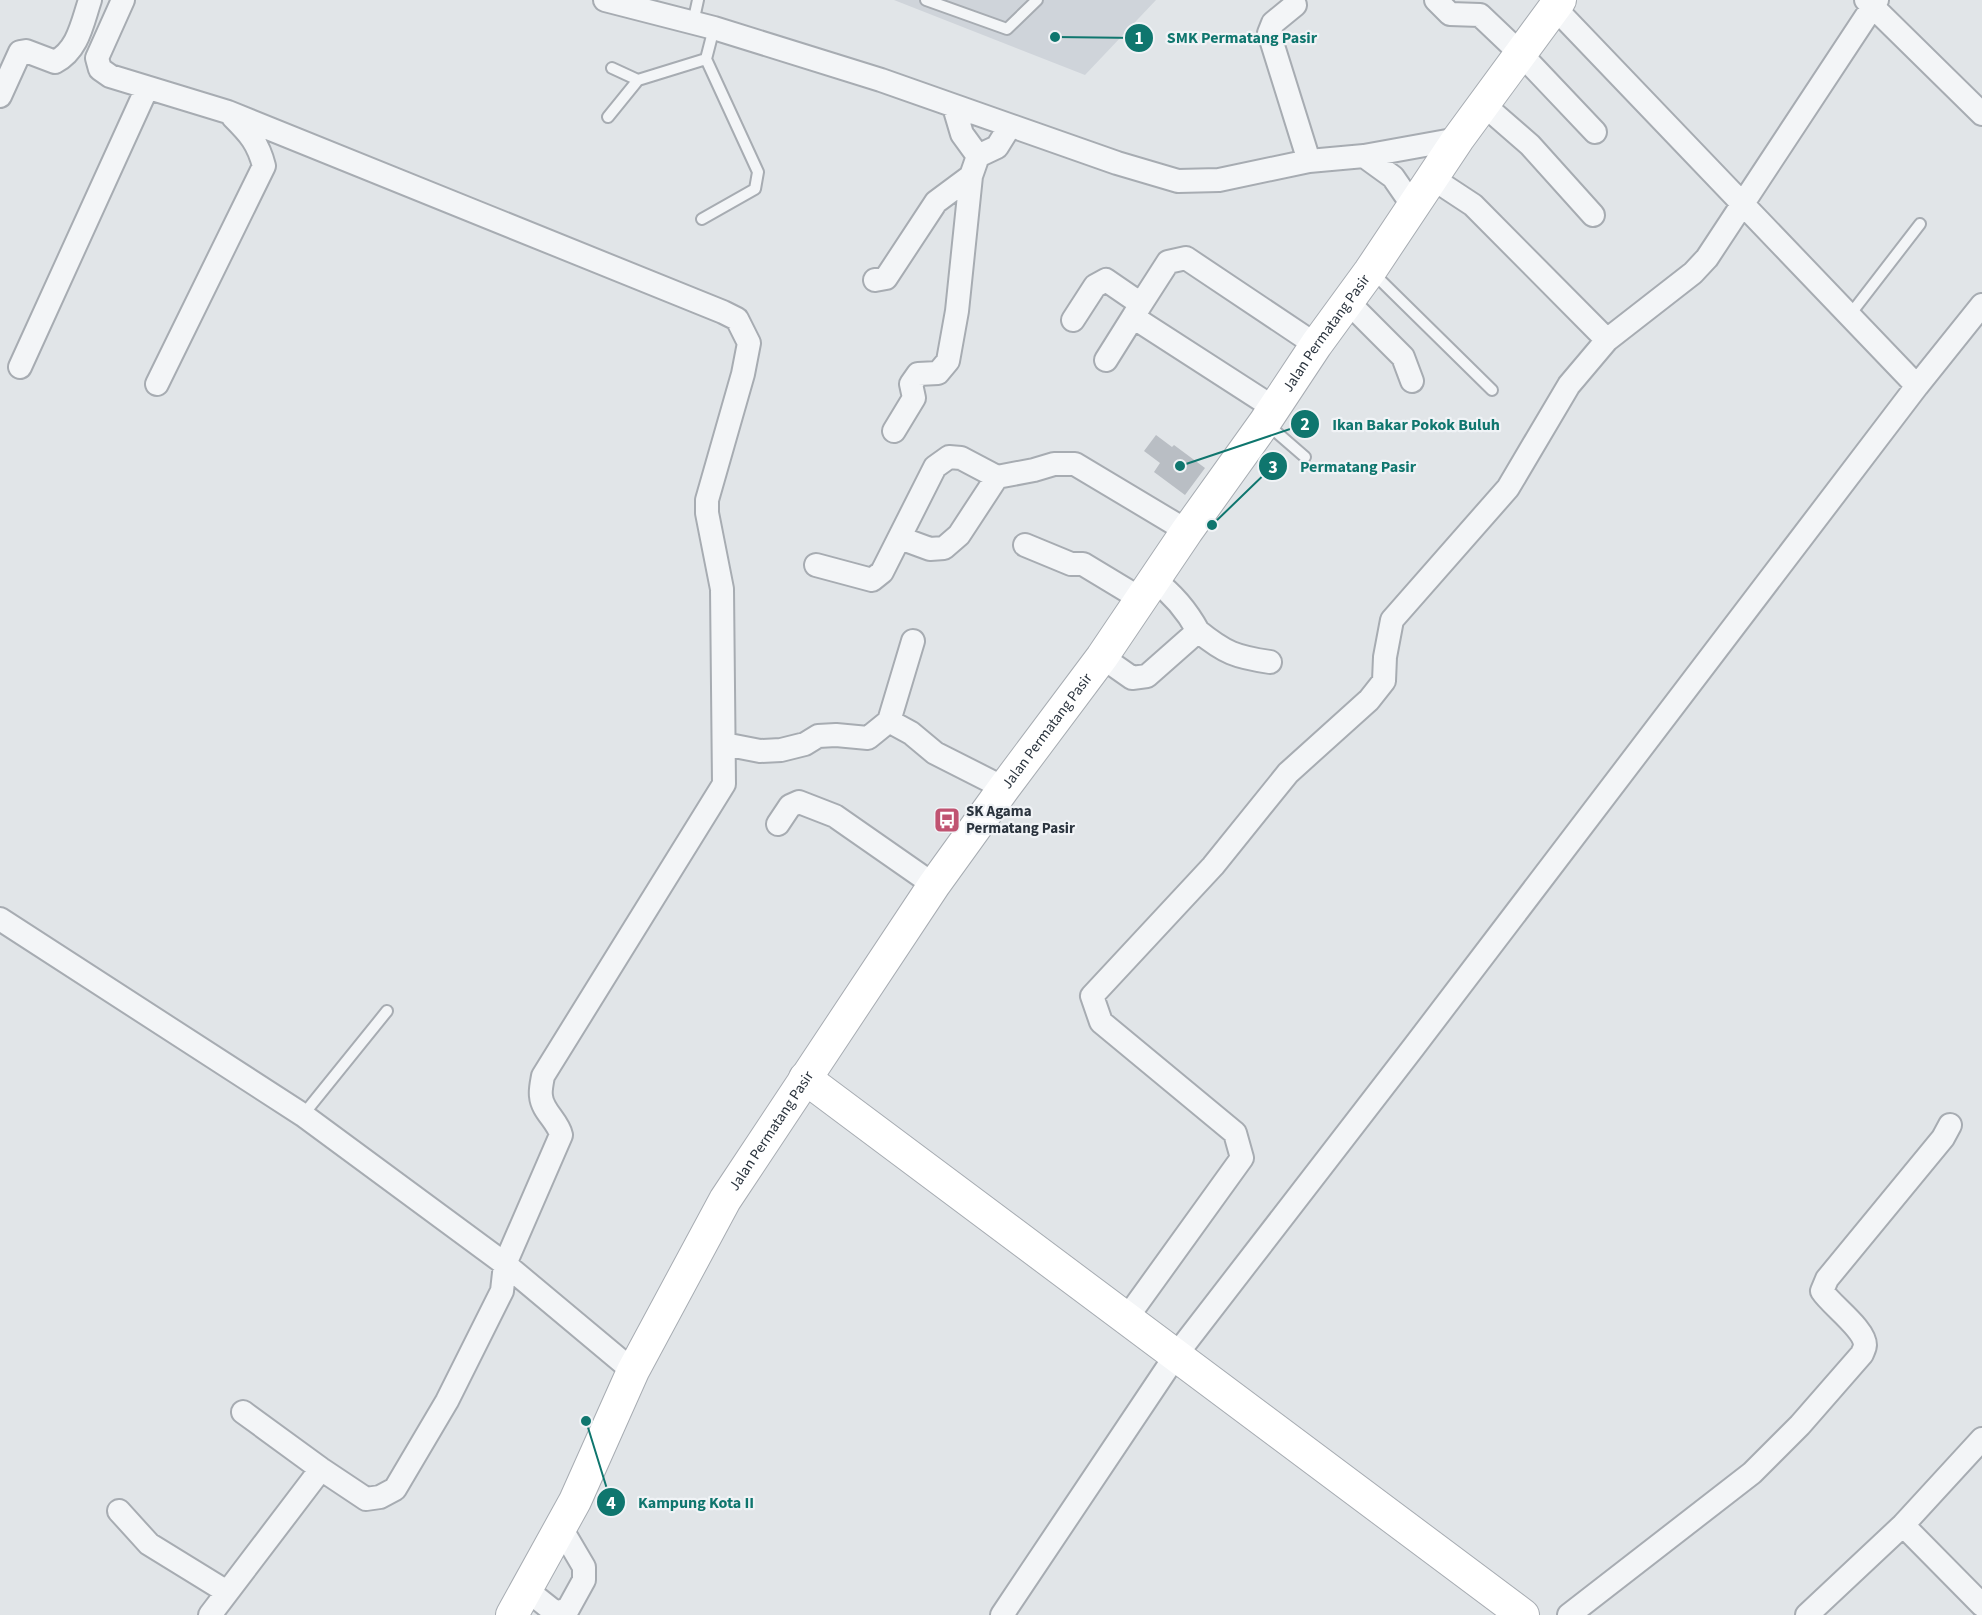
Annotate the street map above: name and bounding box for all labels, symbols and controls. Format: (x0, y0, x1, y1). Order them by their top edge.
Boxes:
callout: SMK Permatang Pasir (1124, 21, 1329, 55)
text: 1 (1134, 26, 1144, 51)
text: SMK Permatang Pasir (1167, 27, 1318, 49)
street label: Jalan Permatang Pasir (1277, 269, 1375, 396)
callout: Ikan Bakar Pokok Buluh (1290, 407, 1511, 441)
text: 2 (1300, 412, 1310, 437)
text: Ikan Bakar Pokok Buluh (1332, 414, 1500, 436)
callout: Permatang Pasir (1258, 449, 1428, 483)
text: 3 (1268, 455, 1278, 480)
text: Permatang Pasir (1300, 456, 1417, 478)
street label: Jalan Permatang Pasir (997, 668, 1098, 793)
place label: SK Agama Permatang Pasir (966, 801, 1075, 839)
bus stop icon: SK Agama Permatang Pasir (932, 805, 962, 835)
street label: Jalan Permatang Pasir (724, 1066, 819, 1195)
callout: Kampung Kota II (596, 1485, 766, 1519)
text: 4 (606, 1491, 616, 1516)
text: Kampung Kota II (638, 1492, 754, 1514)

